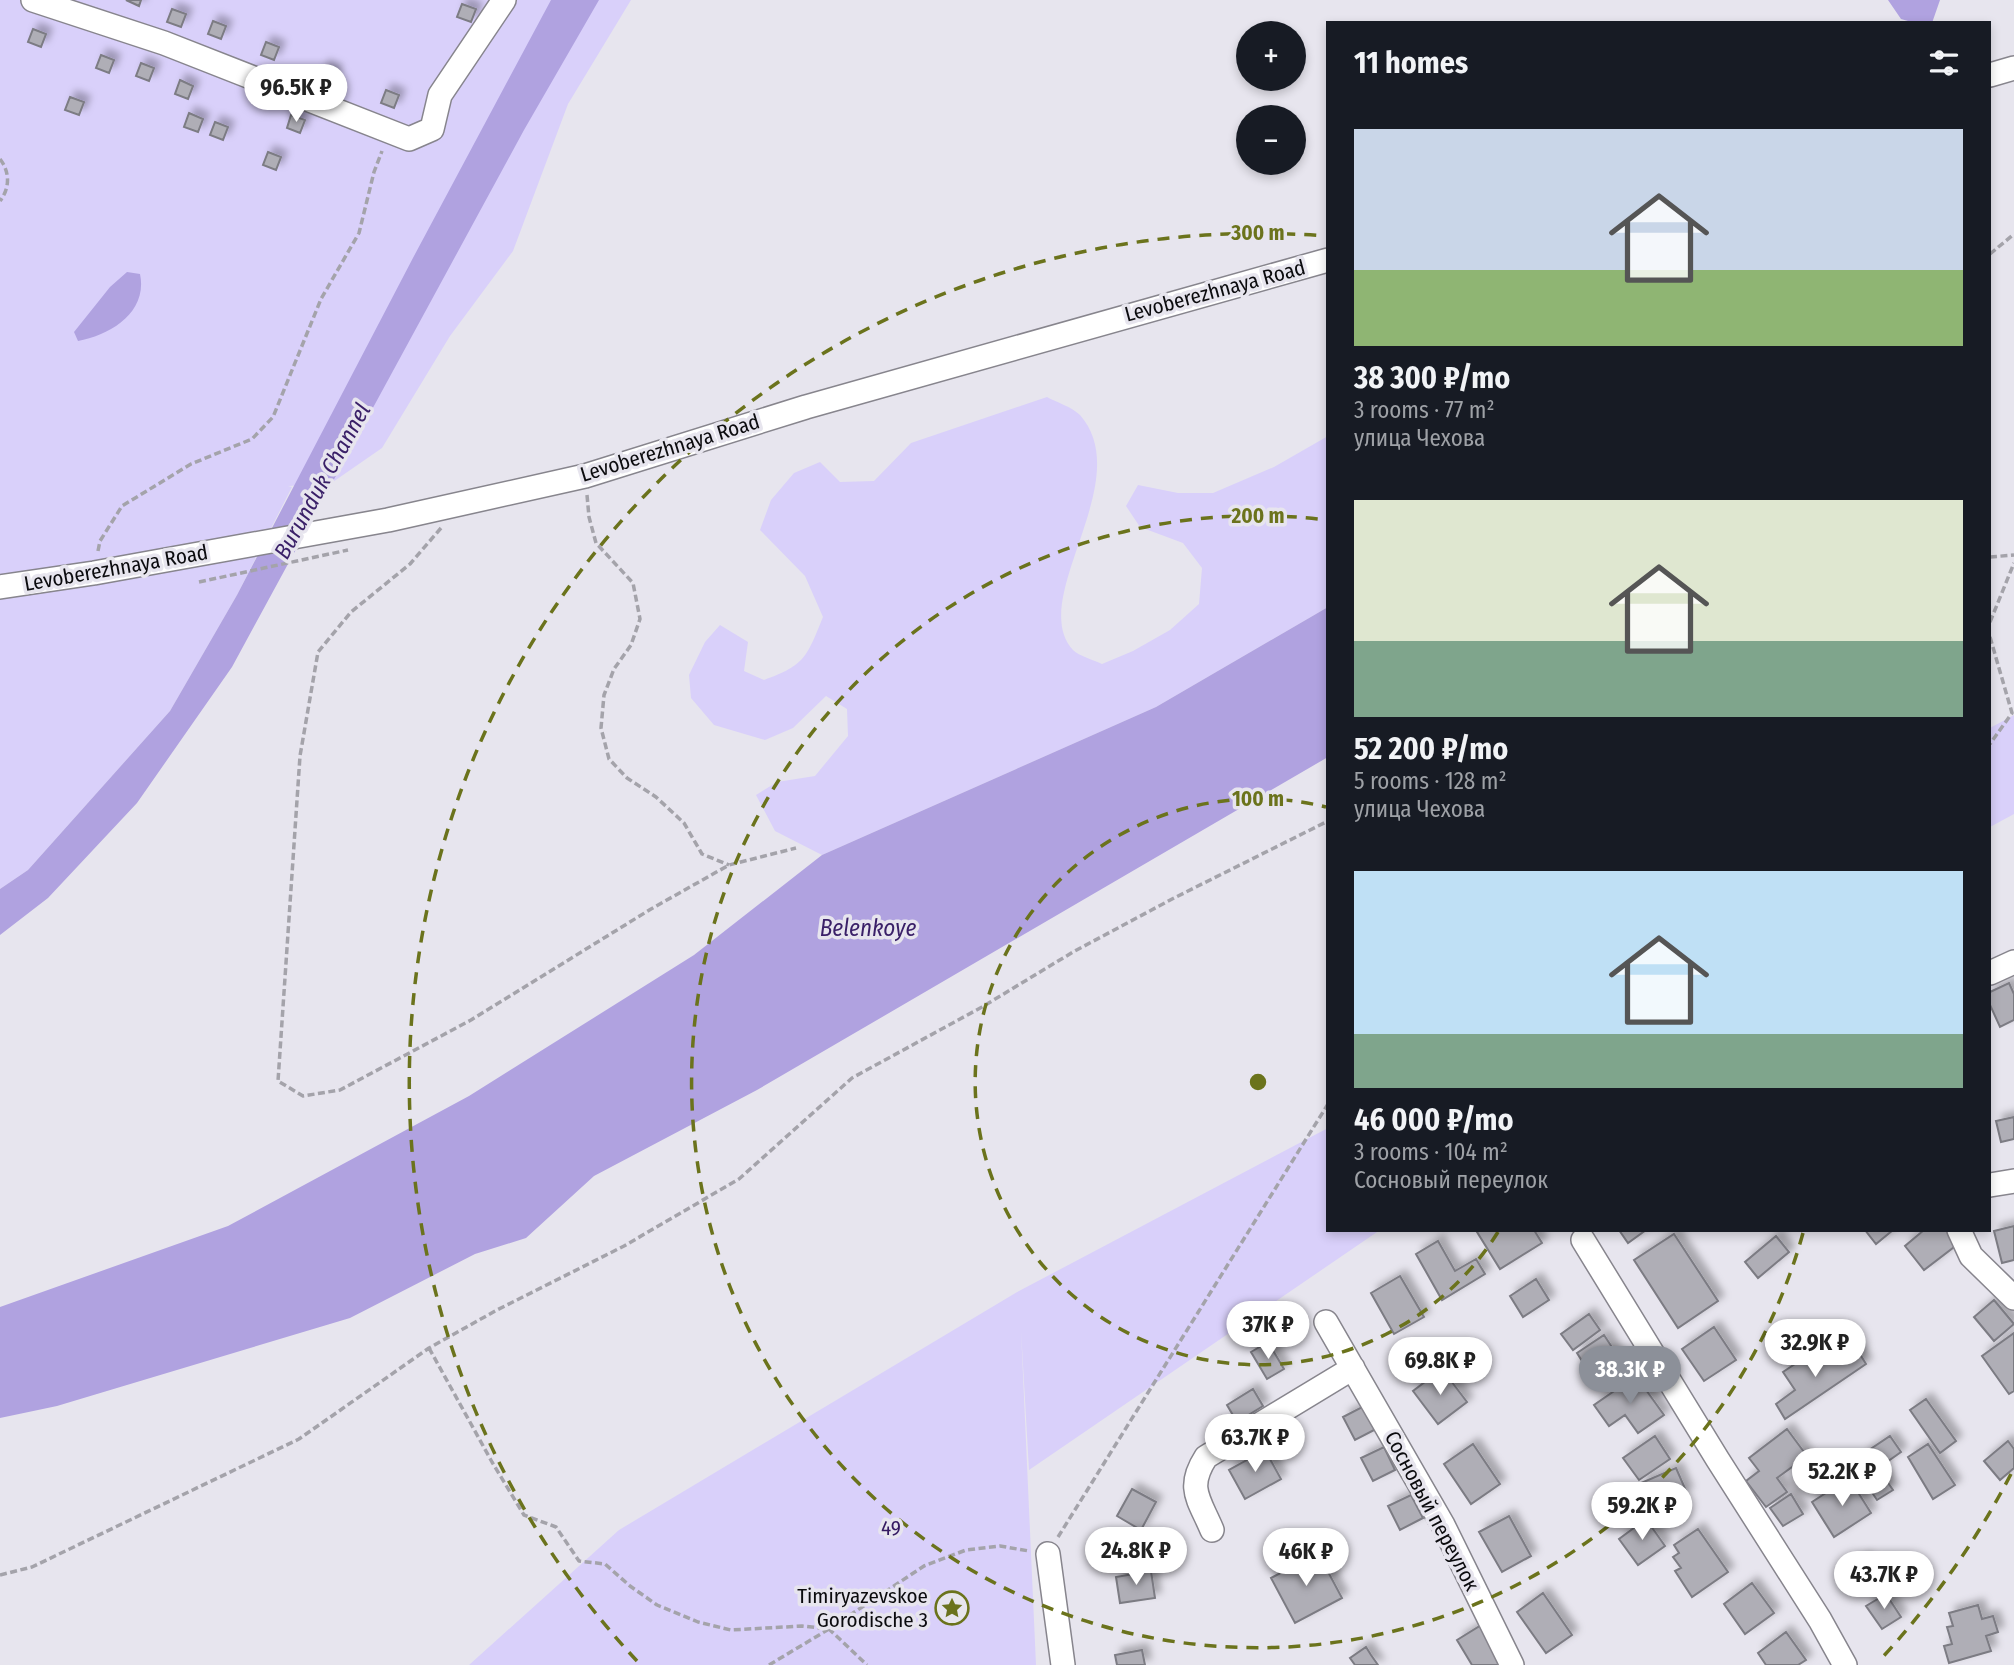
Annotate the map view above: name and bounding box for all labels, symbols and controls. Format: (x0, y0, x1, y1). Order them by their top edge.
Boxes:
map controls (1236, 21, 1306, 175)
button: + (1236, 21, 1306, 91)
icon: filters (1925, 44, 1963, 82)
text: 11 homes (1354, 45, 1468, 81)
pin: 96.5K ₽ (231, 64, 361, 124)
text: 96.5K ₽ (260, 73, 332, 101)
button: − (1236, 105, 1306, 175)
icon: home (1596, 175, 1722, 301)
text: 300 m (1230, 220, 1285, 246)
street label: Levoberezhnaya Road (1122, 254, 1308, 328)
text: 38 300 ₽/mo (1354, 360, 1510, 396)
text: 3 rooms · 77 m² (1354, 396, 1495, 424)
water label: Burunduk Channel (268, 398, 376, 564)
street label: Levoberezhnaya Road (577, 408, 763, 488)
text: улица Чехова (1354, 424, 1485, 452)
text: 200 m (1230, 503, 1285, 529)
street label: Levoberezhnaya Road (22, 539, 210, 597)
icon: home (1596, 546, 1722, 672)
text: 52 200 ₽/mo (1354, 731, 1508, 767)
text: 5 rooms · 128 m² (1354, 767, 1507, 795)
text: 100 m (1232, 786, 1284, 812)
text: улица Чехова (1354, 795, 1485, 823)
water label: Belenkoye (820, 914, 916, 942)
icon: home (1596, 917, 1722, 1043)
centre of rings (1246, 1070, 1270, 1094)
text: 46 000 ₽/mo (1354, 1102, 1514, 1138)
text: 3 rooms · 104 m² (1354, 1138, 1508, 1166)
text: Сосновый переулок (1354, 1166, 1548, 1194)
pin: 37K ₽ (1219, 1302, 1317, 1361)
text: 37K ₽ (1242, 1310, 1294, 1338)
pin: 32.9K ₽ (1750, 1320, 1880, 1379)
text: 32.9K ₽ (1781, 1328, 1849, 1356)
pin: 69.8K ₽ (1375, 1338, 1505, 1397)
text: 69.8K ₽ (1404, 1346, 1476, 1374)
pin: 38.3K ₽ (1565, 1346, 1695, 1406)
text: 38.3K ₽ (1595, 1355, 1665, 1383)
pin: 63.7K ₽ (1190, 1414, 1320, 1474)
text: 63.7K ₽ (1221, 1423, 1289, 1451)
street label: Сосновый переулок (1379, 1427, 1485, 1595)
pin: 52.2K ₽ (1777, 1448, 1907, 1508)
text: 52.2K ₽ (1808, 1457, 1876, 1485)
pin: 59.2K ₽ (1577, 1482, 1707, 1542)
text: 59.2K ₽ (1607, 1491, 1677, 1519)
park label: 49 (881, 1515, 901, 1541)
pin: 24.8K ₽ (1071, 1528, 1201, 1587)
pin: 46K ₽ (1257, 1528, 1355, 1588)
text: 24.8K ₽ (1101, 1536, 1171, 1564)
text: 46K ₽ (1279, 1537, 1333, 1565)
pin: 43.7K ₽ (1819, 1552, 1949, 1611)
text: 43.7K ₽ (1850, 1560, 1918, 1588)
place label: Timiryazevskoe Gorodische 3 (797, 1583, 928, 1633)
place icon: Timiryazevskoe Gorodische 3 (933, 1589, 971, 1627)

